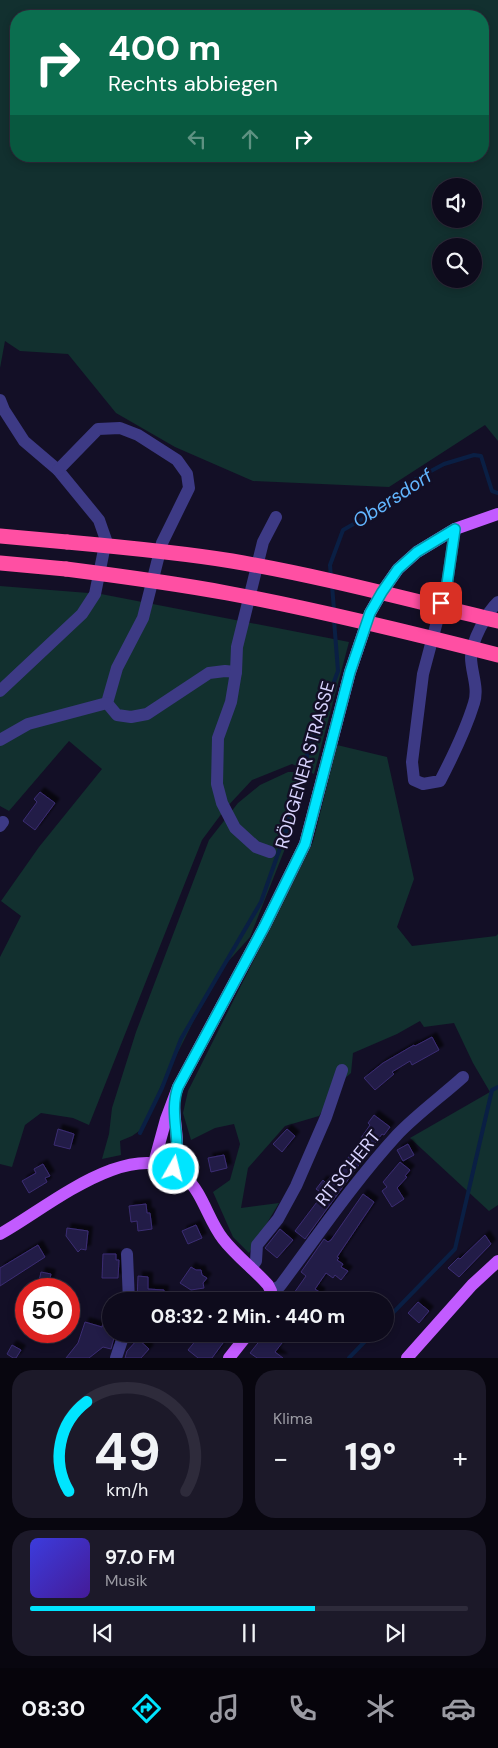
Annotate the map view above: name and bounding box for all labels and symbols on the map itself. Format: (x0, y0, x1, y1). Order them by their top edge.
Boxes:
water label: Obersdorf (348, 462, 438, 534)
pin (420, 582, 462, 624)
street label: RÖDGENER STRASSE (270, 679, 340, 851)
street label: RITSCHERT (310, 1125, 386, 1211)
position arrow (147, 1142, 199, 1194)
speed limit sign: 50 (15, 1278, 80, 1343)

